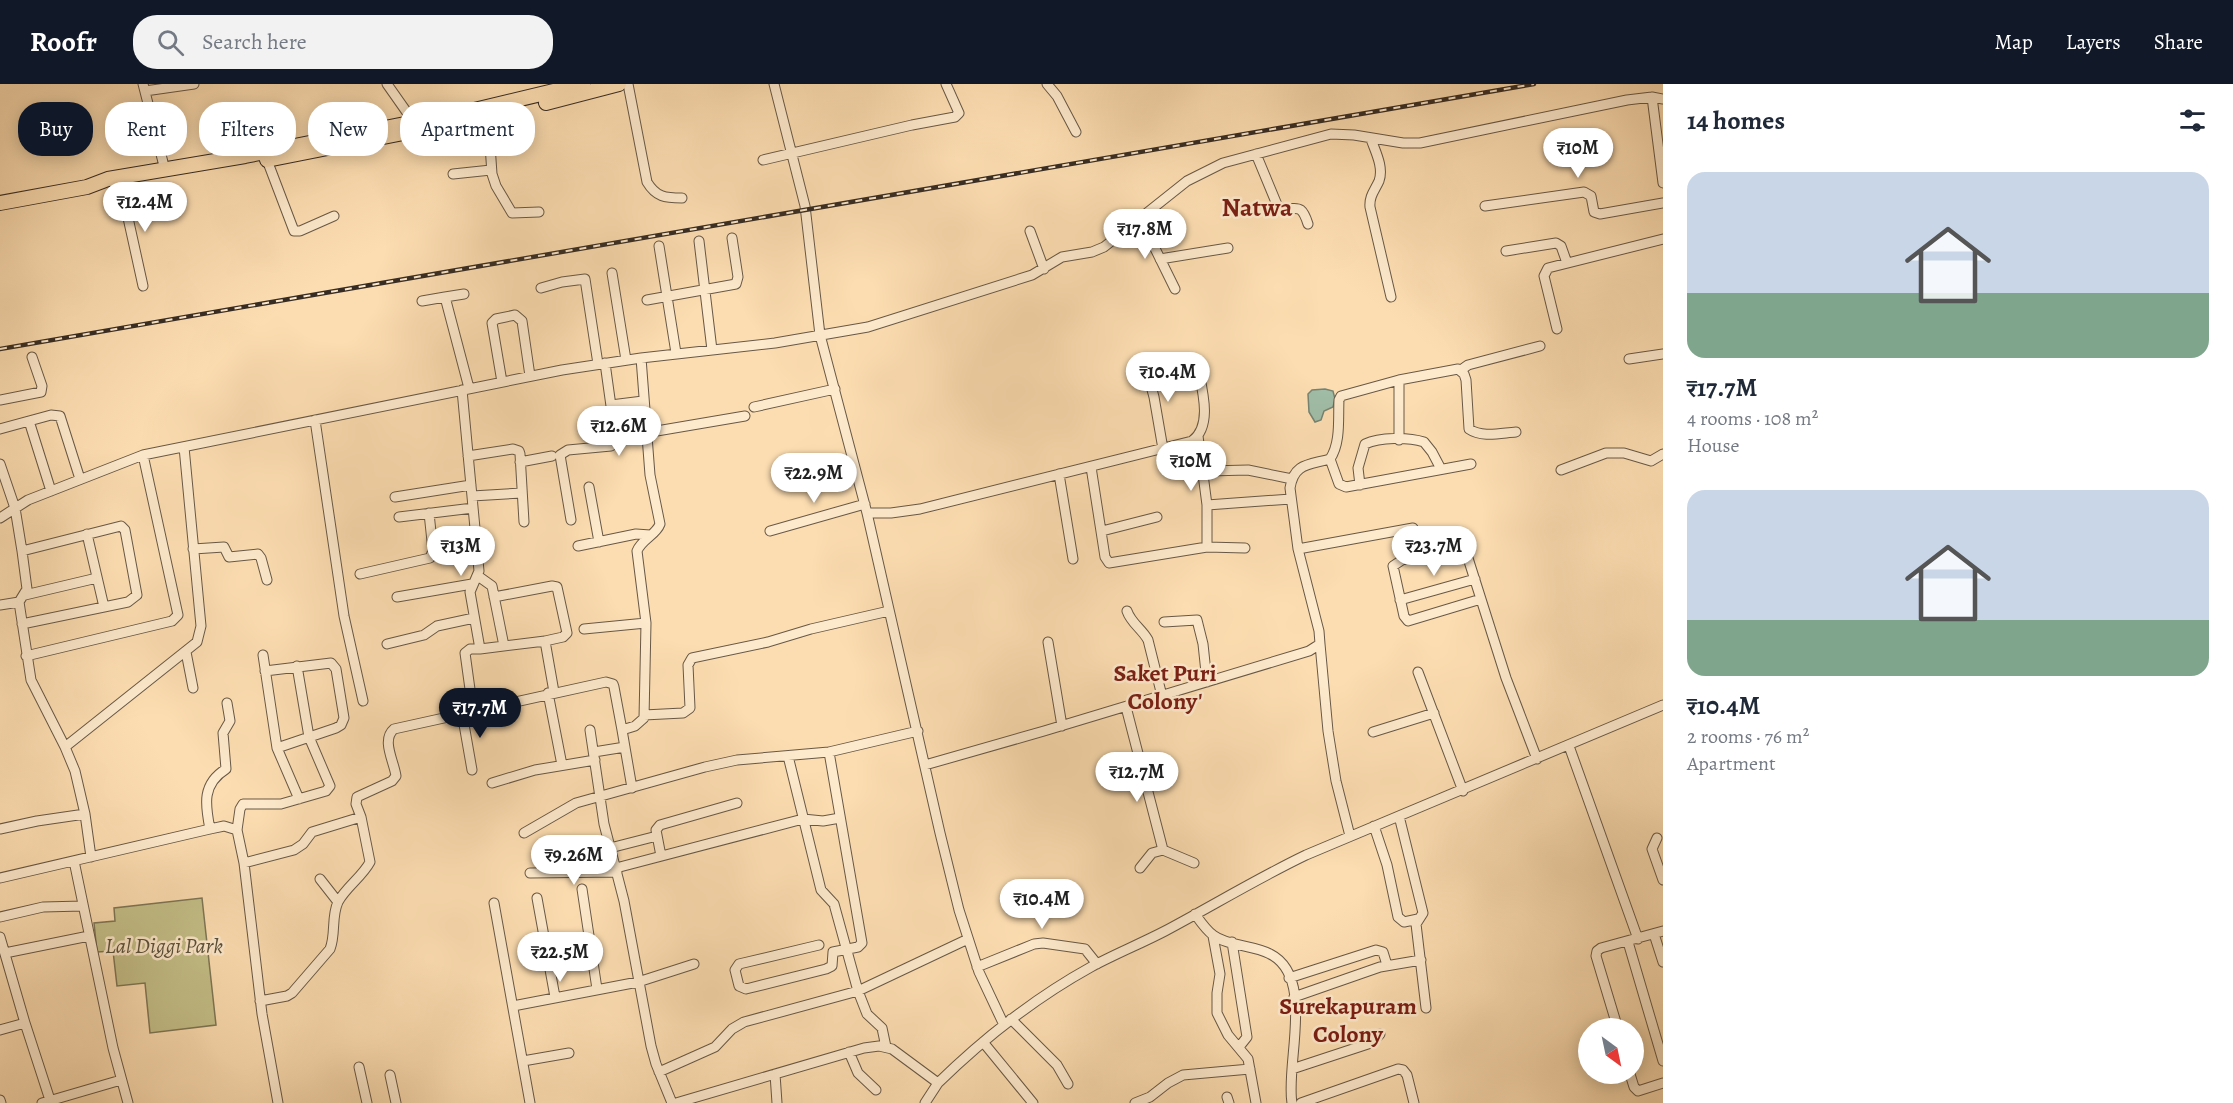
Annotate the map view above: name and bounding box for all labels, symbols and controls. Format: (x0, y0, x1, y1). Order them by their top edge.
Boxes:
search box (133, 15, 553, 69)
text: Roofr (30, 23, 97, 61)
icon: search (154, 26, 187, 59)
text: Search here (202, 27, 307, 57)
text: Map (1994, 28, 2033, 56)
text: Layers (2066, 28, 2121, 56)
text: Share (2154, 28, 2203, 56)
chip: Buy (18, 102, 93, 156)
chip: Rent (105, 102, 187, 156)
chip: Filters (199, 102, 296, 156)
chip: New (308, 102, 388, 156)
chip: Apartment (400, 102, 535, 156)
text: 14 homes (1687, 103, 1785, 138)
icon: filters (2176, 104, 2209, 137)
pin: ₹10M (1542, 128, 1614, 179)
text: ₹10M (1557, 134, 1599, 161)
pin: ₹12.4M (96, 182, 194, 233)
text: ₹12.4M (117, 188, 173, 215)
district label: Natwa (1221, 190, 1293, 225)
pin: ₹17.8M (1096, 209, 1194, 260)
icon: home (1894, 211, 2002, 319)
text: ₹17.8M (1117, 215, 1173, 242)
pin: ₹10.4M (1119, 352, 1217, 403)
text: ₹10.4M (1140, 358, 1196, 385)
text: ₹17.7M (1687, 370, 1757, 405)
text: 4 rooms · 108 m² (1687, 405, 1818, 432)
pin: ₹12.6M (570, 406, 668, 457)
text: ₹12.6M (591, 412, 647, 439)
text: House (1687, 432, 1739, 459)
pin: ₹10M (1155, 441, 1227, 492)
text: ₹10M (1170, 447, 1212, 474)
pin: ₹22.9M (765, 453, 863, 504)
text: ₹22.9M (785, 459, 843, 486)
pin: ₹13M (425, 526, 497, 577)
pin: ₹23.7M (1385, 526, 1483, 577)
icon: home (1894, 529, 2002, 637)
text: ₹13M (441, 532, 481, 559)
text: ₹23.7M (1406, 532, 1462, 559)
district label: Saket Puri Colony' (1113, 657, 1217, 717)
pin: ₹17.7M (431, 688, 529, 739)
text: ₹10.4M (1687, 688, 1760, 723)
text: ₹17.7M (453, 694, 507, 721)
text: 2 rooms · 76 m² (1687, 723, 1809, 750)
text: Apartment (1687, 750, 1776, 777)
pin: ₹12.7M (1088, 752, 1186, 803)
text: ₹12.7M (1109, 758, 1165, 785)
pin: ₹9.26M (525, 835, 623, 886)
text: ₹9.26M (545, 841, 603, 868)
pin: ₹10.4M (993, 879, 1091, 930)
text: ₹10.4M (1014, 885, 1070, 912)
park label: Lal Diggi Park (105, 931, 223, 961)
pin: ₹22.5M (511, 932, 609, 983)
text: ₹22.5M (531, 938, 589, 965)
district label: Surekapuram Colony (1279, 990, 1417, 1050)
north arrow (1578, 1018, 1644, 1084)
map controls (1578, 1018, 1644, 1084)

